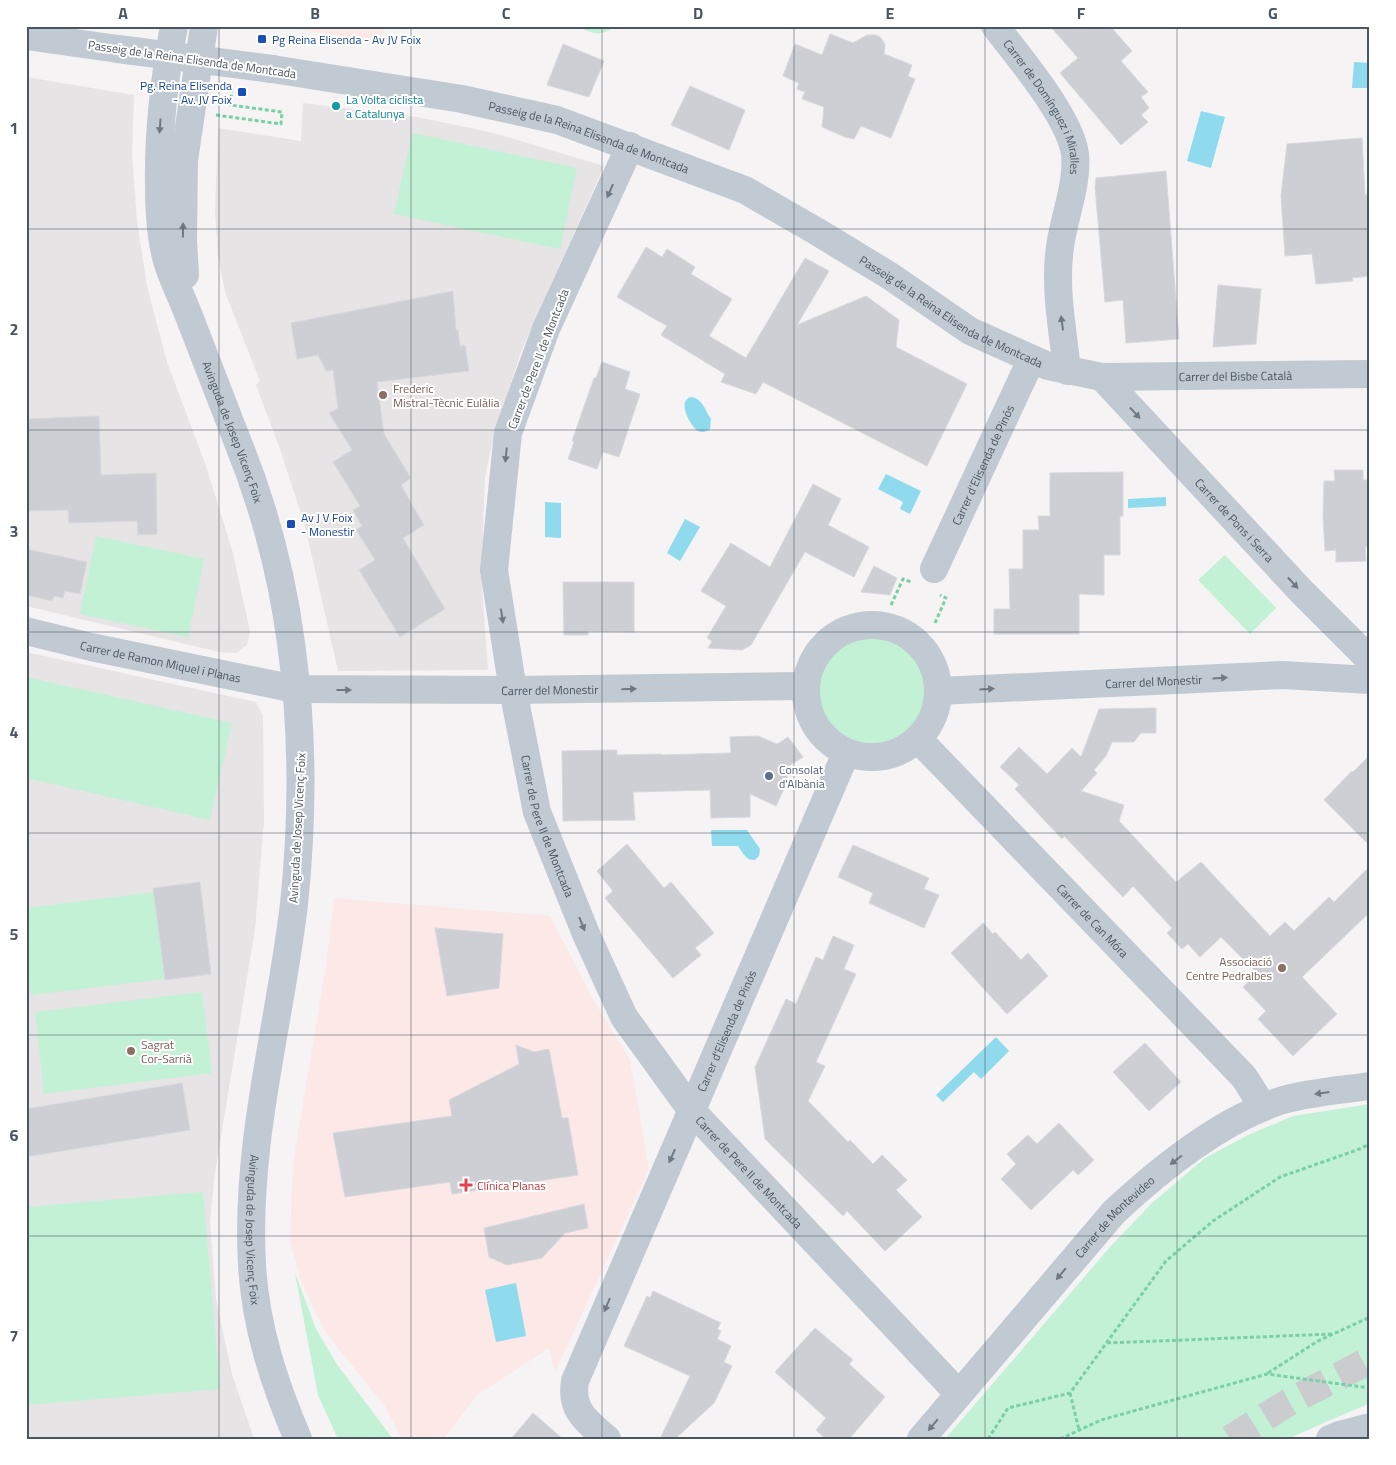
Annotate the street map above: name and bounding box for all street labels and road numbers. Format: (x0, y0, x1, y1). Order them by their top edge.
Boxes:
street label: Passeig de la Reina Elisenda de Montcada (87, 35, 297, 83)
street label: Carrer de Domínguez i Miralles (999, 35, 1085, 176)
street label: Passeig de la Reina Elisenda de Montcada (487, 96, 692, 178)
street label: Passeig de la Reina Elisenda de Montcada (856, 250, 1046, 372)
street label: Carrer de Pere II de Montcada (502, 286, 574, 432)
street label: Avinguda de Josep Vicenç Foix (198, 358, 269, 506)
street label: Carrer del Bisbe Català (1179, 365, 1292, 386)
street label: Carrer d'Elisenda de Pinós (946, 401, 1019, 528)
street label: Carrer de Pons i Serra (1191, 473, 1279, 566)
street label: Carrer de Ramon Miquel i Planas (78, 635, 243, 687)
street label: Carrer del Monestir (1105, 669, 1203, 693)
street label: Carrer del Monestir (501, 679, 598, 700)
street label: Avinguda de Josep Vicenç Foix (284, 752, 310, 904)
street label: Carrer de Pere II de Montcada (516, 753, 580, 900)
street label: Carrer de Can Móra (1052, 879, 1133, 962)
street label: Carrer d'Elisenda de Pinós (692, 966, 761, 1095)
street label: Carrer de Pere II de Montcada (691, 1111, 807, 1232)
street label: Avinguda de Josep Vicenç Foix (242, 1154, 266, 1307)
street label: Carrer de Montevideo (1070, 1171, 1159, 1262)

